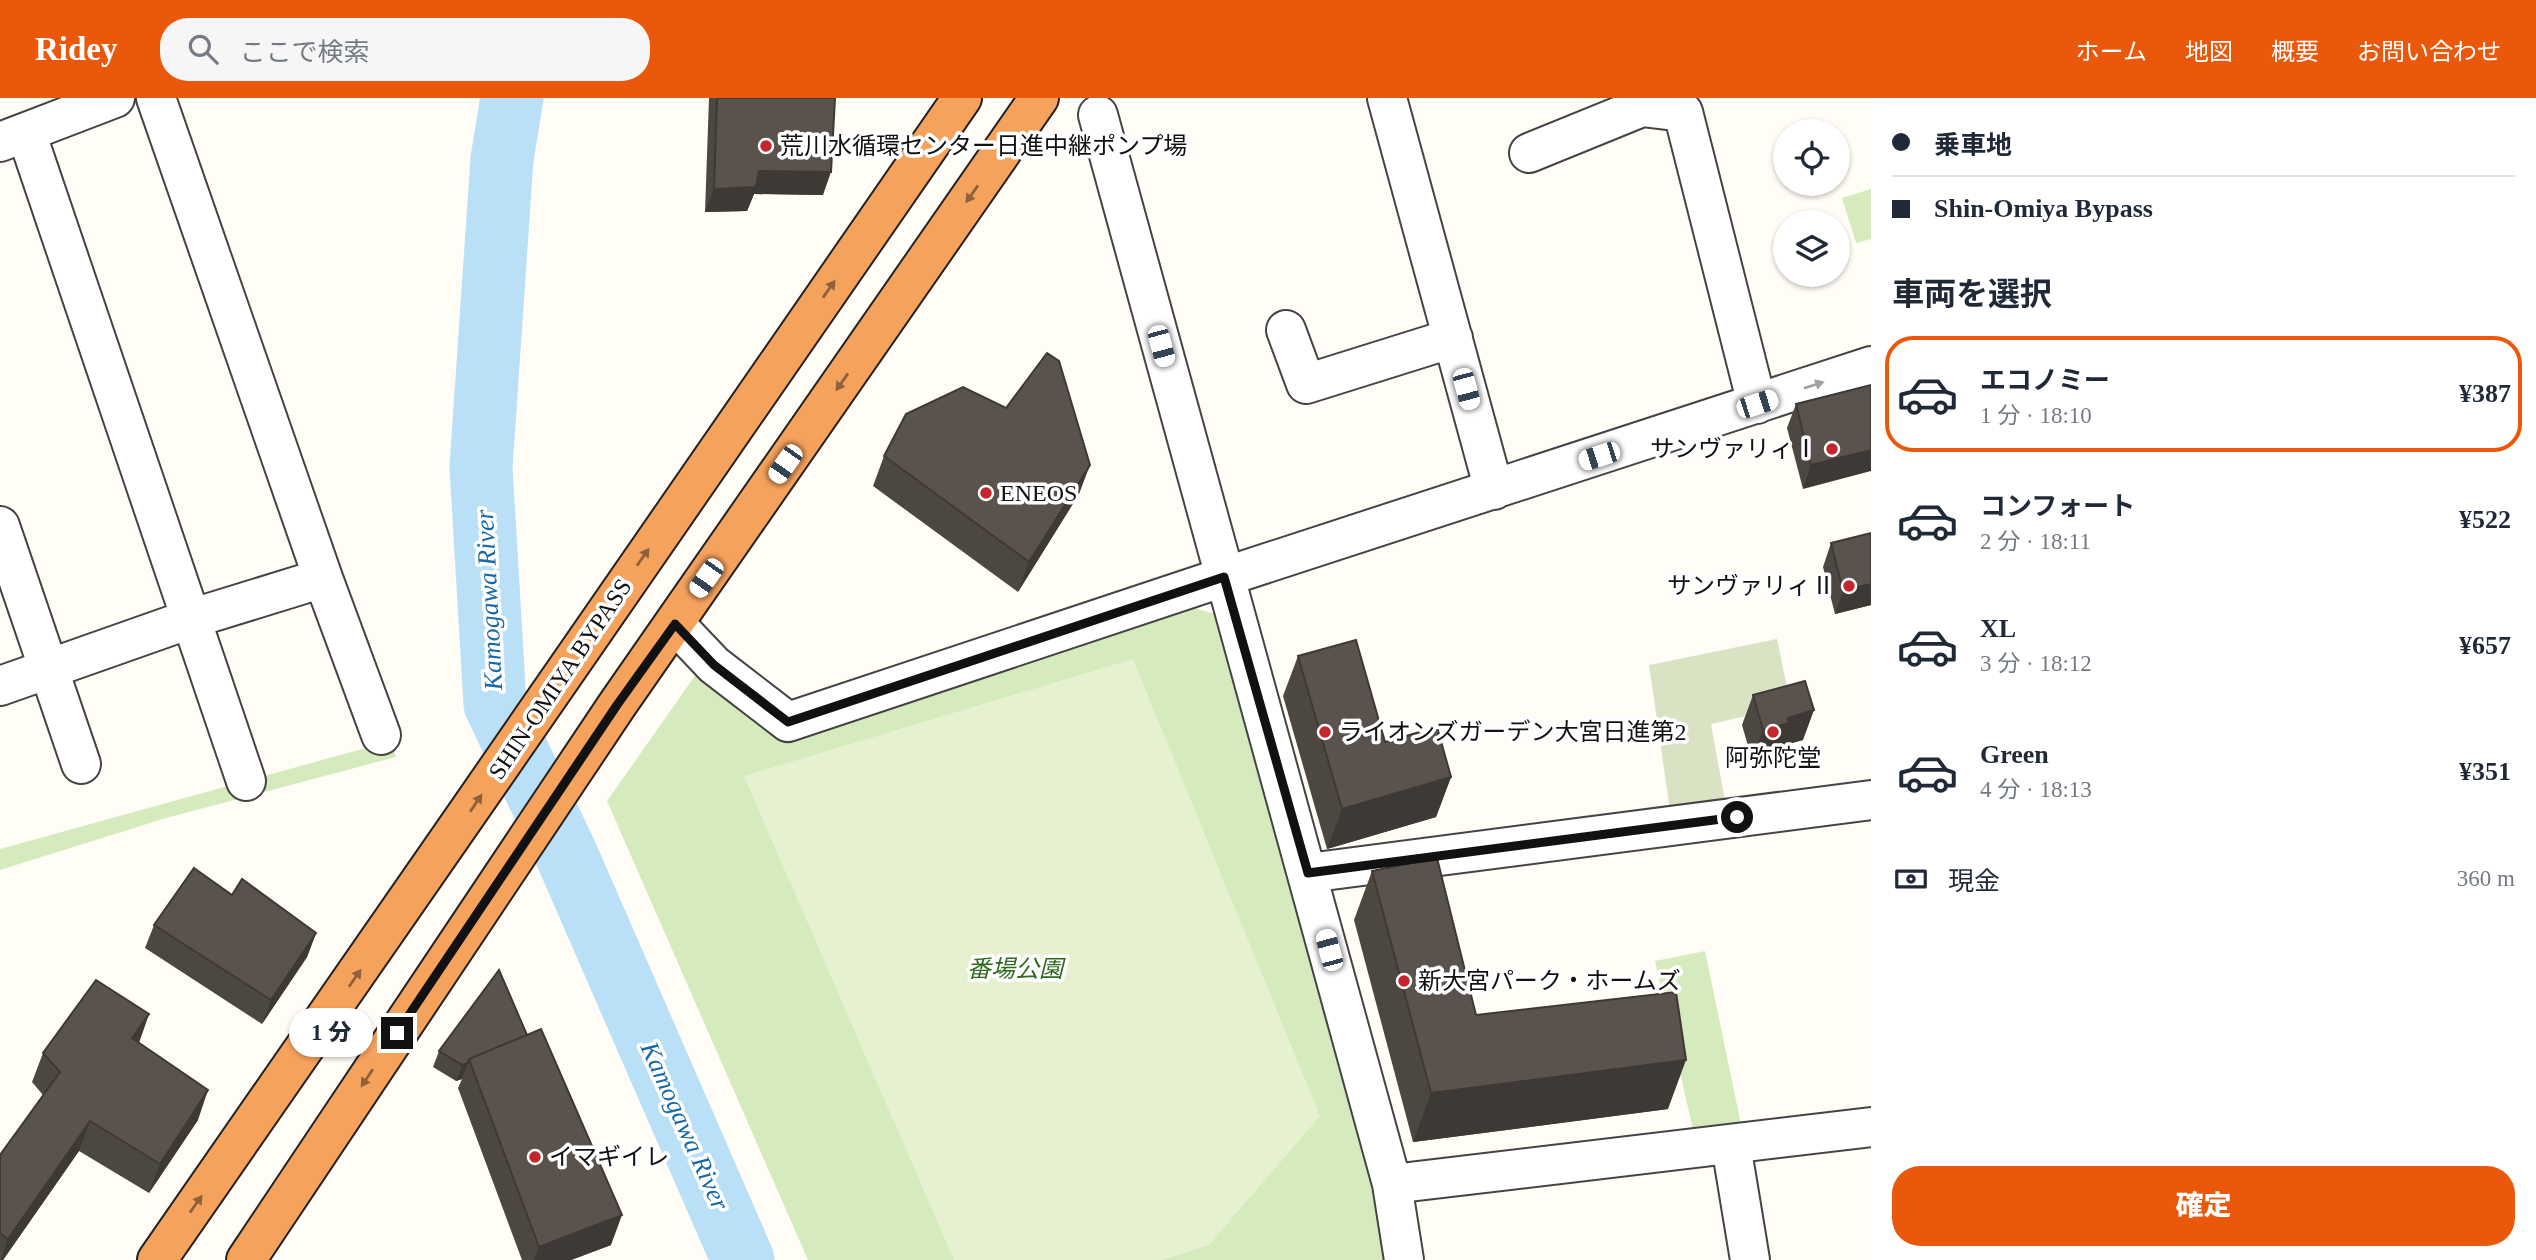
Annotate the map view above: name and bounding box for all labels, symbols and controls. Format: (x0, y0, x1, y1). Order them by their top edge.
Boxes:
search box (160, 18, 650, 81)
icon: search (184, 30, 222, 68)
text: Ridey (35, 31, 118, 67)
text: ここで検索 (240, 38, 370, 67)
text: ホーム (2076, 39, 2147, 65)
text: 地図 (2185, 39, 2233, 65)
text: 概要 (2271, 39, 2319, 65)
text: お問い合わせ (2357, 39, 2501, 65)
map controls (1773, 119, 1850, 287)
button: locate (1773, 119, 1850, 196)
text: 乗車地 (1934, 131, 2012, 160)
place label: 荒川水循環センター日進中継ポンプ場 (780, 133, 1187, 159)
marker: 荒川水循環センター日進中継ポンプ場 (758, 138, 774, 154)
one-way arrow (965, 185, 979, 203)
text: Shin-Omiya Bypass (1934, 194, 2153, 223)
button: layers (1773, 210, 1850, 287)
text: 車両を選択 (1892, 276, 2052, 312)
one-way arrow (822, 280, 836, 298)
car (1146, 323, 1177, 369)
icon: car (1896, 363, 1959, 426)
car (1451, 366, 1482, 412)
text: エコノミー (1980, 366, 2110, 395)
one-way arrow (836, 372, 849, 391)
one-way arrow (1804, 379, 1825, 390)
text: ¥387 (2459, 379, 2511, 408)
car (1734, 388, 1781, 420)
text: 1 分 · 18:10 (1980, 403, 2092, 428)
place label: サンヴァリィⅠ (1650, 436, 1818, 462)
car (1576, 440, 1623, 472)
car (765, 441, 806, 487)
marker: サンヴァリィⅠ (1824, 441, 1840, 457)
place label: ENEOS (1000, 480, 1077, 506)
marker: ENEOS (978, 485, 994, 501)
icon: car (1896, 489, 1959, 552)
text: コンフォート (1980, 492, 2135, 521)
text: ¥522 (2459, 505, 2511, 534)
water label: Kamogawa River (470, 508, 508, 692)
text: 2 分 · 18:11 (1980, 529, 2091, 554)
one-way arrow (636, 548, 650, 566)
car (686, 555, 727, 601)
place label: サンヴァリィⅡ (1667, 573, 1835, 599)
street label: SHIN-OMIYA BYPASS (483, 574, 637, 784)
marker: サンヴァリィⅡ (1841, 578, 1857, 594)
text: XL (1980, 614, 2016, 643)
icon: car (1896, 615, 1959, 678)
text: ¥657 (2459, 631, 2511, 660)
text: 3 分 · 18:12 (1980, 651, 2092, 676)
place label: ライオンズガーデン大宮日進第2 (1339, 719, 1687, 745)
marker: ライオンズガーデン大宮日進第2 (1317, 724, 1333, 740)
marker: 阿弥陀堂 (1765, 724, 1781, 740)
text: Green (1980, 740, 2049, 769)
icon: car (1896, 741, 1959, 804)
place label: 阿弥陀堂 (1725, 745, 1821, 771)
text: ¥351 (2459, 757, 2511, 786)
text: 4 分 · 18:13 (1980, 777, 2092, 802)
one-way arrow (469, 793, 482, 813)
route start (1721, 801, 1753, 833)
icon: cash (1892, 860, 1930, 898)
text: 360 m (2457, 866, 2515, 891)
text: 現金 (1948, 867, 2000, 896)
car (1314, 927, 1345, 973)
park label: 番場公園 (967, 956, 1066, 982)
one-way arrow (348, 968, 361, 987)
place label: 新大宮パーク・ホームズ (1418, 968, 1681, 994)
marker: 新大宮パーク・ホームズ (1396, 973, 1412, 989)
callout: 1 分 (288, 1009, 372, 1058)
route end (381, 1017, 413, 1049)
text: 1 分 (311, 1020, 351, 1045)
water label: Kamogawa River (634, 1036, 735, 1215)
one-way arrow (361, 1069, 374, 1088)
place label: イマギイレ (549, 1144, 669, 1170)
marker: イマギイレ (527, 1149, 543, 1165)
button: 確定 (1892, 1166, 2515, 1246)
one-way arrow (189, 1195, 203, 1213)

